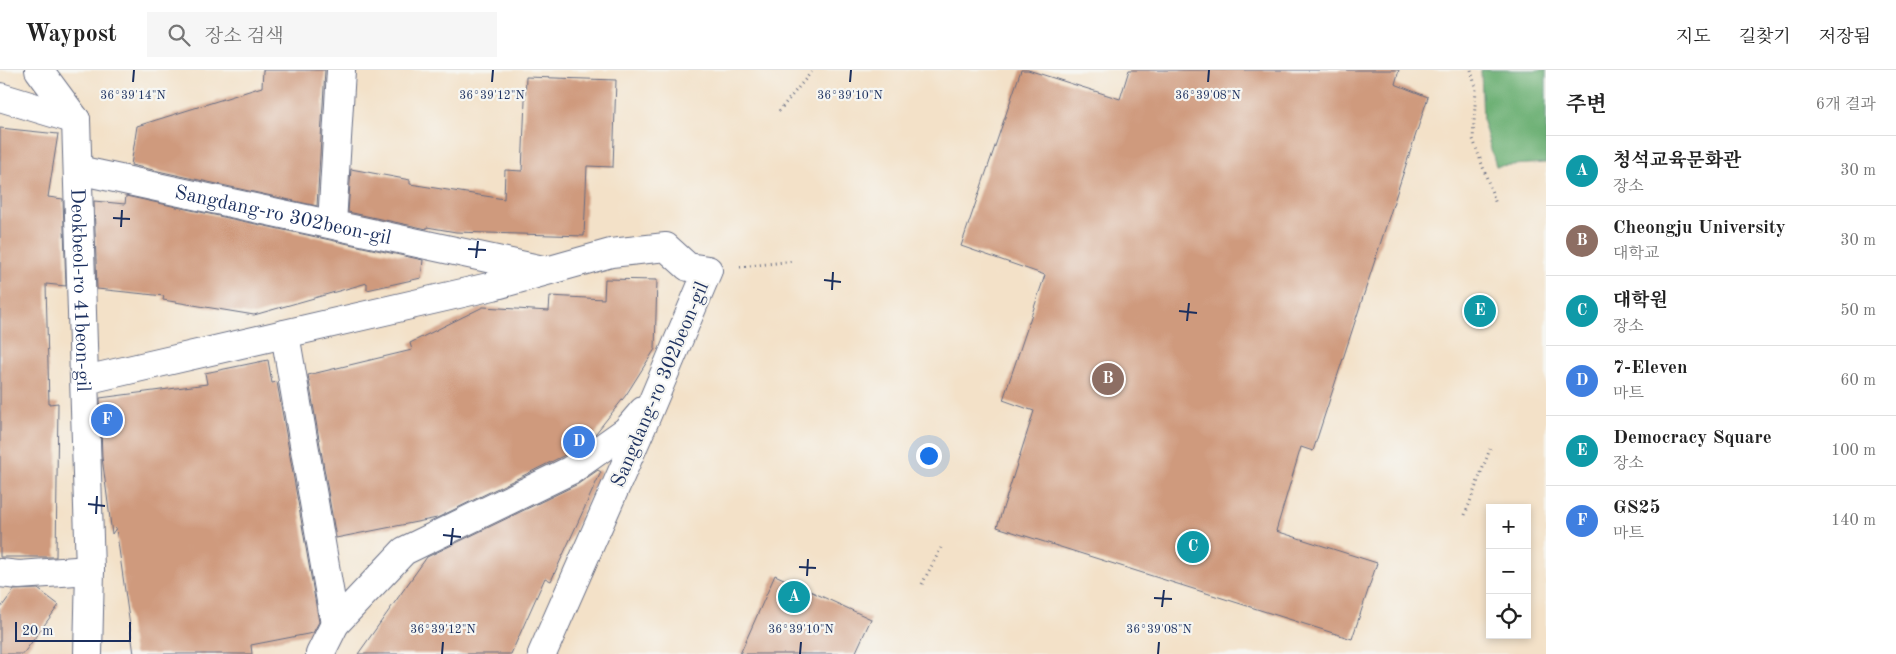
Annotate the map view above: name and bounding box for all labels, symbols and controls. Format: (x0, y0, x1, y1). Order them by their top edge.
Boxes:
search box (147, 12, 497, 57)
icon: search (165, 21, 193, 49)
text: Waypost (25, 23, 117, 47)
text: 장소 검색 (205, 28, 284, 47)
text: 지도 (1676, 28, 1711, 46)
text: 길찾기 (1739, 28, 1791, 46)
text: 저장됨 (1819, 28, 1871, 46)
text: 36°39'14"N (100, 90, 166, 102)
text: 36°39'12"N (459, 90, 525, 102)
text: 36°39'10"N (817, 90, 883, 102)
text: 36°39'08"N (1175, 90, 1241, 102)
text: 주변 (1566, 95, 1607, 116)
text: 6개 결과 (1816, 97, 1876, 113)
text: 청석교육문화관 (1613, 152, 1741, 171)
text: A (1576, 163, 1588, 179)
text: 30 m (1840, 163, 1876, 179)
text: 장소 (1613, 179, 1644, 195)
street label: Sangdang-ro 302beon-gil (173, 183, 393, 249)
street label: Deokbeol-ro 41beon-gil (66, 188, 92, 392)
text: Cheongju University (1613, 219, 1786, 238)
text: B (1576, 233, 1588, 249)
text: 30 m (1840, 233, 1876, 249)
text: 대학교 (1613, 246, 1659, 262)
street label: Sangdang-ro 302beon-gil (608, 279, 713, 490)
pin: E (1464, 292, 1496, 330)
text: 대학원 (1613, 292, 1668, 311)
text: C (1577, 303, 1587, 319)
text: 50 m (1840, 303, 1876, 319)
text: 장소 (1613, 319, 1644, 335)
text: 7-Eleven (1613, 359, 1688, 378)
pin: B (1092, 360, 1124, 398)
text: D (1576, 373, 1588, 389)
text: 60 m (1840, 373, 1876, 389)
text: 마트 (1613, 386, 1644, 402)
pin: F (91, 401, 123, 439)
pin: D (563, 423, 595, 461)
text: Democracy Square (1613, 429, 1772, 448)
your location (916, 443, 942, 469)
text: E (1576, 443, 1588, 459)
text: 100 m (1831, 443, 1876, 459)
text: 장소 (1613, 456, 1644, 472)
text: GS25 (1613, 499, 1661, 518)
map controls (1486, 504, 1531, 639)
button: + (1486, 504, 1531, 549)
text: F (1577, 513, 1587, 529)
text: 140 m (1831, 513, 1876, 529)
text: 마트 (1613, 526, 1644, 542)
pin: C (1177, 528, 1209, 566)
button: − (1486, 549, 1531, 594)
pin: A (778, 578, 810, 616)
button: locate (1486, 594, 1531, 639)
scale bar (15, 619, 131, 642)
text: 20 m (22, 624, 53, 638)
text: 36°39'12"N (410, 624, 476, 636)
text: 36°39'10"N (768, 624, 834, 636)
text: 36°39'08"N (1126, 624, 1192, 636)

